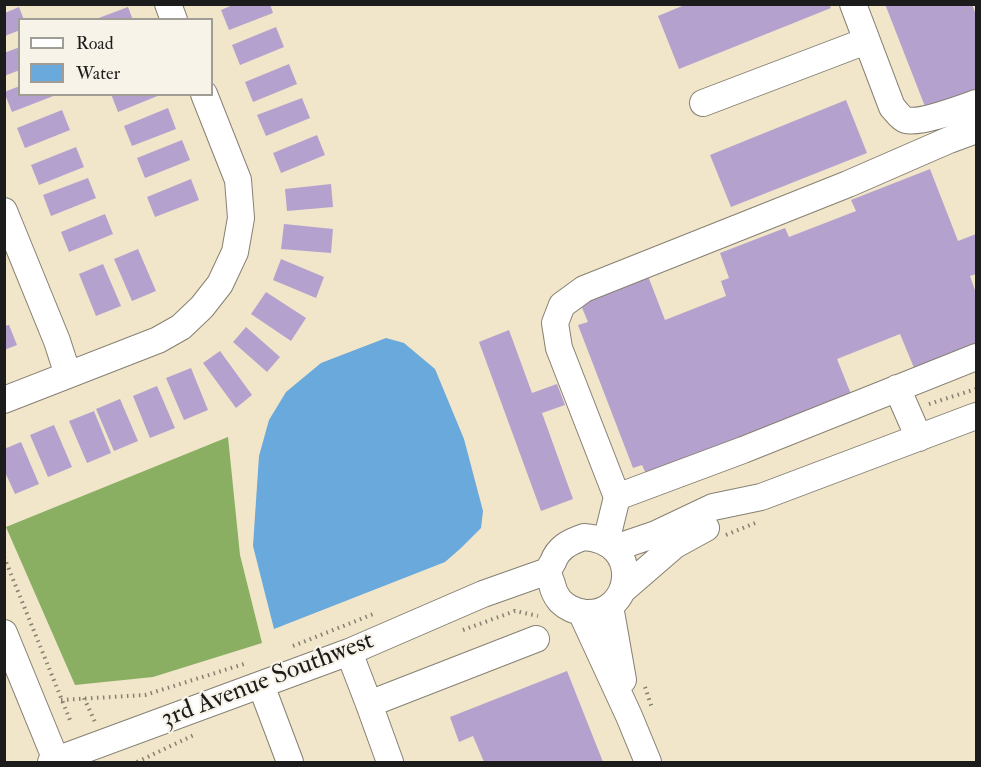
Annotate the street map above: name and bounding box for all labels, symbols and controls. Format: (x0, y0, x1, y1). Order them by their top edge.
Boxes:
legend (18, 18, 213, 96)
text: Road (76, 32, 114, 55)
text: Water (76, 62, 120, 85)
street label: 3rd Avenue Southwest (158, 626, 378, 736)

